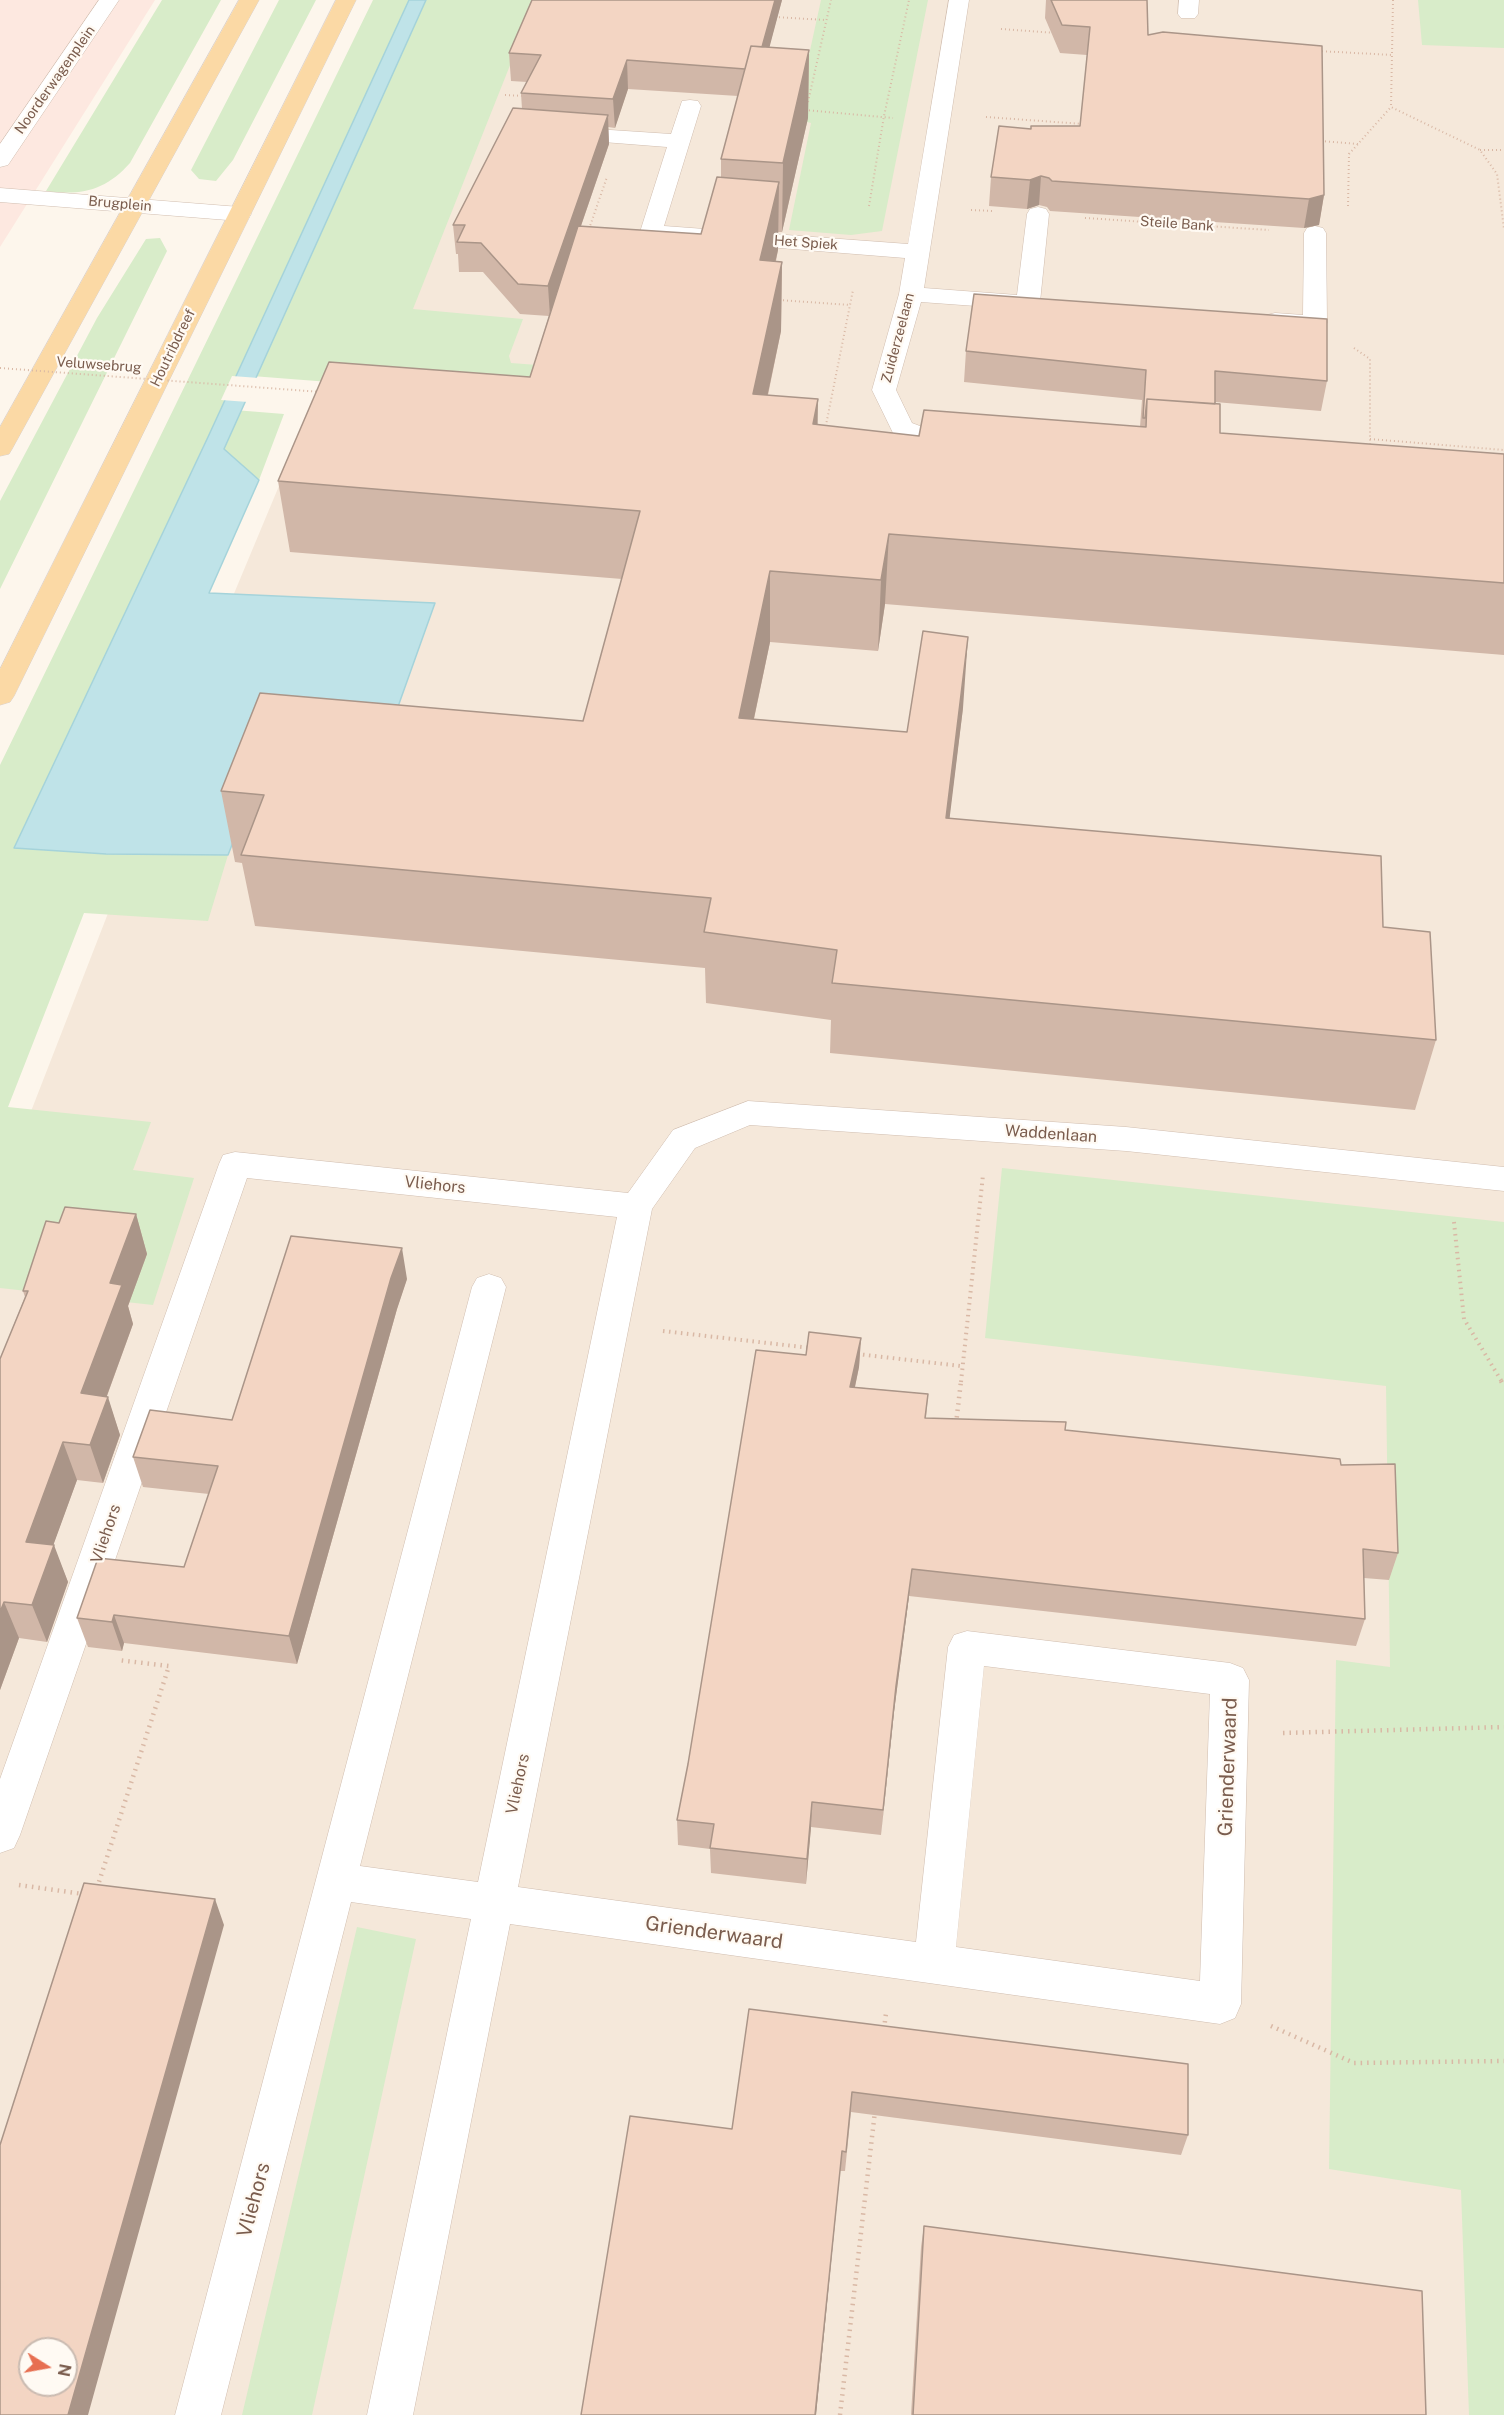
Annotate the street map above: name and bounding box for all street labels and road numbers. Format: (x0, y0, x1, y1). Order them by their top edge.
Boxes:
street label: Noorderwagenplein (11, 23, 99, 137)
street label: Brugplein (88, 193, 152, 215)
street label: Steile Bank (1139, 213, 1215, 235)
street label: Het Spiek (773, 232, 839, 254)
street label: Zuiderzeelaan (878, 291, 918, 385)
street label: Houtribdreef (147, 306, 199, 390)
street label: Veluwsebrug (56, 354, 142, 376)
street label: Waddenlaan (1004, 1121, 1098, 1147)
street label: Vliehors (404, 1172, 466, 1198)
street label: Vliehors (87, 1502, 125, 1566)
street label: Grienderwaard (1214, 1697, 1242, 1837)
street label: Vliehors (502, 1752, 534, 1816)
street label: Grienderwaard (644, 1911, 784, 1955)
street label: Vliehors (233, 2160, 275, 2240)

